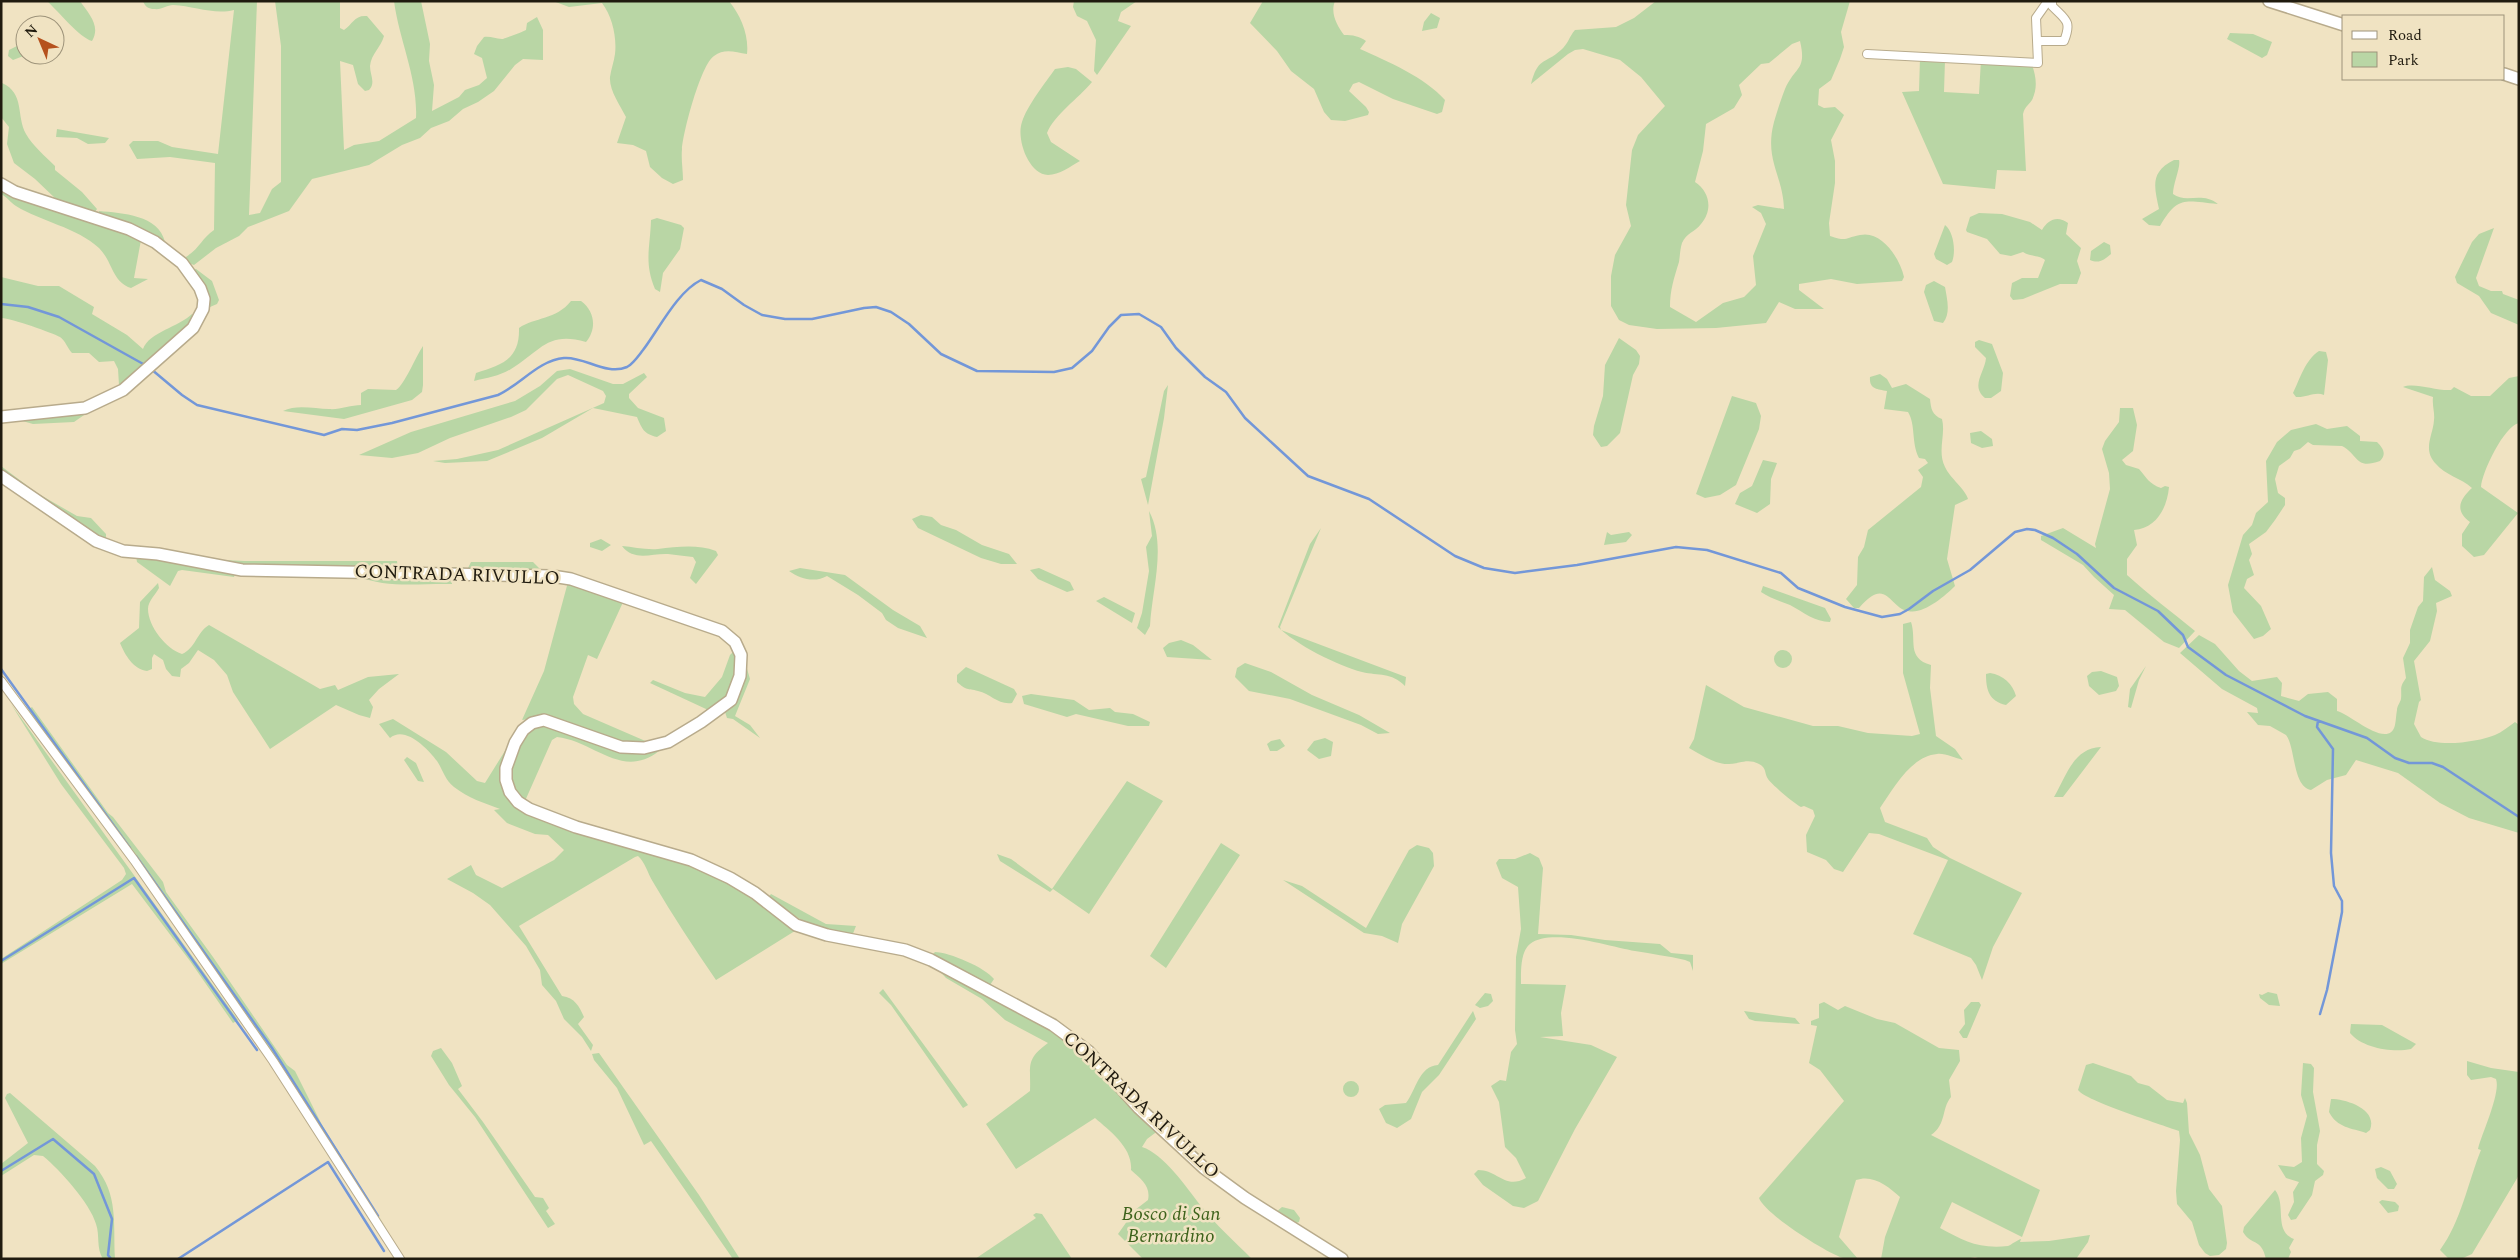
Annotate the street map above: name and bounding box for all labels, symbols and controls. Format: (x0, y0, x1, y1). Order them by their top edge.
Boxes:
north arrow (15, 15, 65, 65)
legend (2342, 15, 2505, 80)
text: N (20, 19, 43, 43)
text: Road (2388, 24, 2422, 47)
text: Park (2388, 49, 2419, 72)
street label: CONTRADA RIVULLO (354, 557, 560, 593)
street label: CONTRADA RIVULLO (1056, 1024, 1226, 1186)
park label: Bosco di San Bernardino (1121, 1200, 1221, 1251)

